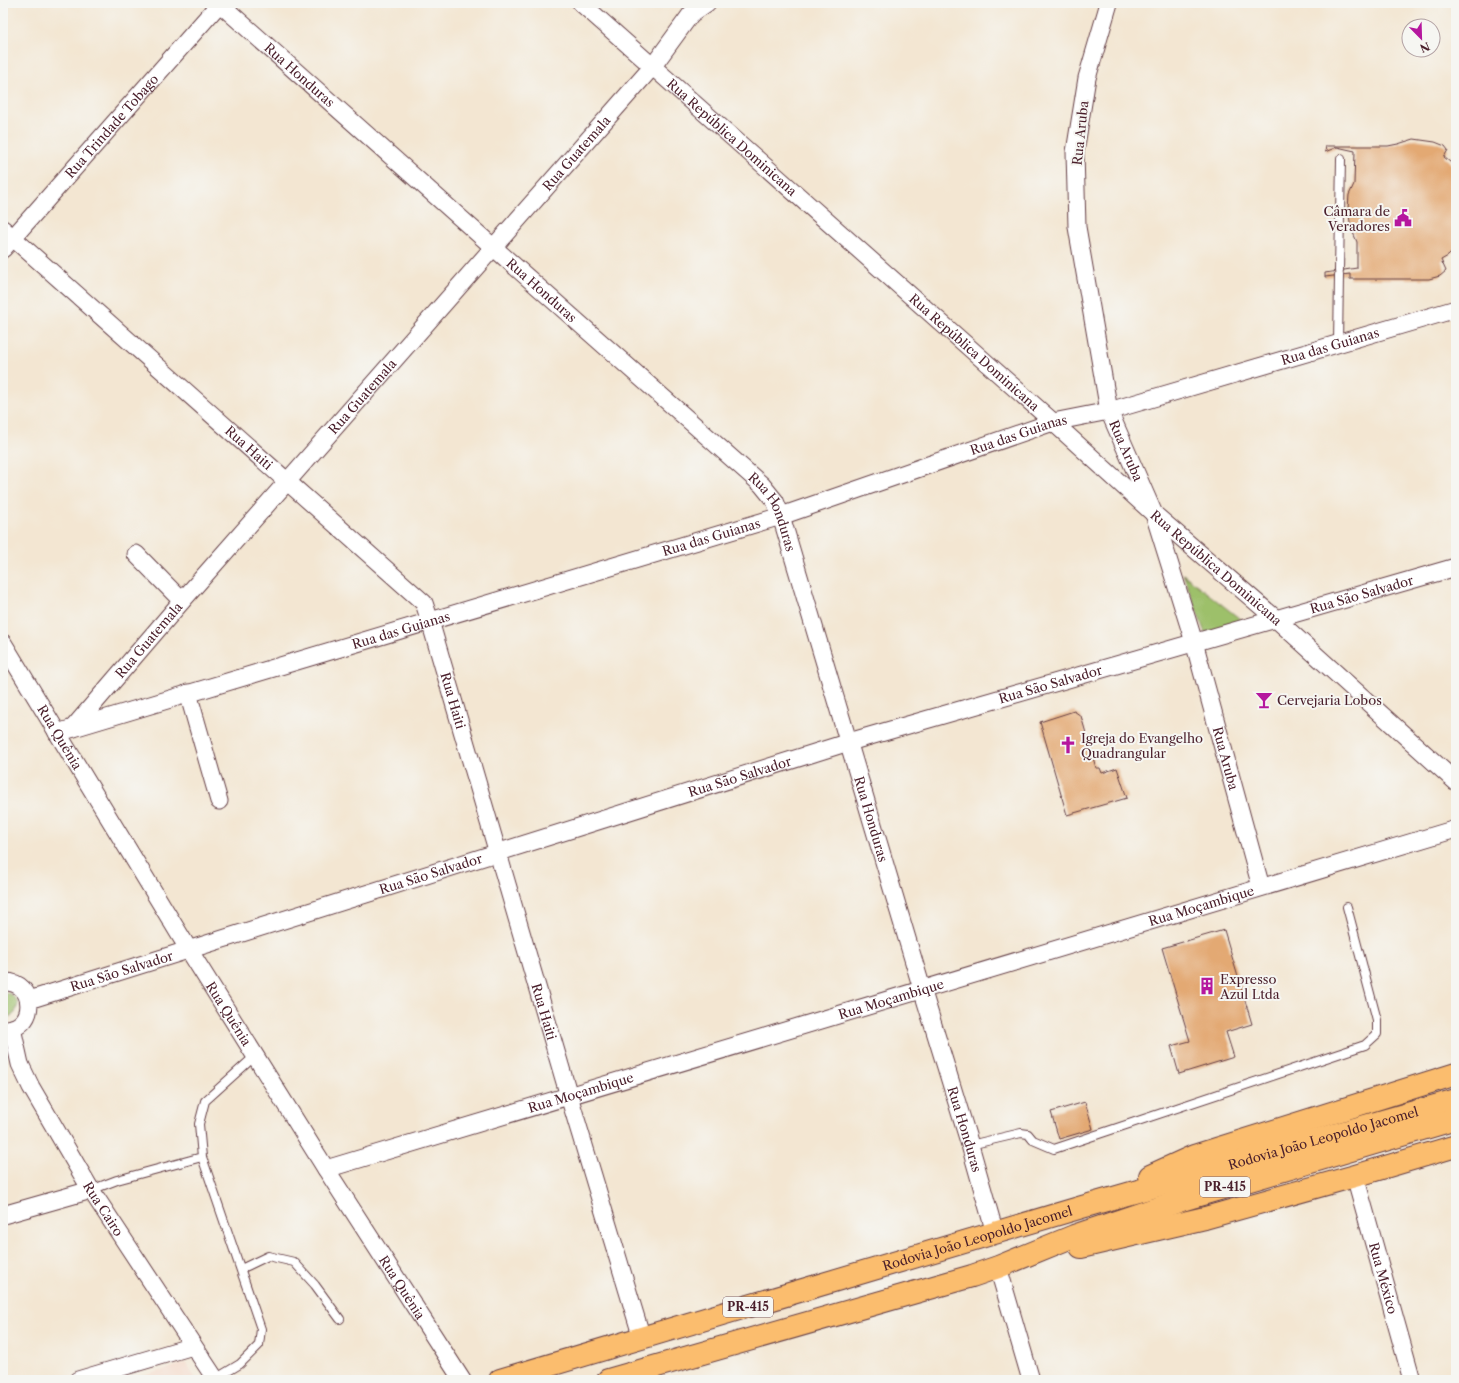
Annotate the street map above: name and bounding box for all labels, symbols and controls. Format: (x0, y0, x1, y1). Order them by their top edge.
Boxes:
north arrow (1401, 18, 1441, 58)
street label: Rua Honduras (261, 39, 338, 110)
text: N (1417, 39, 1432, 56)
street label: Rua Trindade Tobago (61, 71, 162, 181)
street label: Rua República Dominicana (664, 75, 800, 199)
street label: Rua Aruba (1069, 100, 1091, 166)
street label: Rua Guatemala (539, 112, 614, 194)
place label: Câmara de Veradores (1323, 203, 1390, 234)
public building icon: Câmara de Veradores (1393, 208, 1413, 228)
street label: Rua Honduras (503, 255, 580, 326)
street label: Rua República Dominicana (906, 290, 1043, 414)
street label: Rua das Guianas (1279, 324, 1381, 368)
street label: Rua Guatemala (325, 355, 400, 437)
street label: Rua das Guianas (968, 411, 1069, 458)
street label: Rua Aruba (1106, 417, 1147, 484)
street label: Rua Haiti (222, 422, 276, 473)
street label: Rua Honduras (745, 469, 799, 554)
street label: Rua República Dominicana (1147, 507, 1286, 629)
street label: Rua das Guianas (660, 515, 763, 559)
street label: Rua São Salvador (1308, 572, 1416, 617)
street label: Rua Guatemala (112, 599, 186, 681)
street label: Rua das Guianas (350, 608, 452, 652)
street label: Rua São Salvador (997, 661, 1104, 707)
street label: Rua Haiti (437, 670, 469, 731)
bar icon: Cervejaria Lobos (1254, 690, 1274, 710)
place label: Cervejaria Lobos (1277, 692, 1382, 708)
street label: Rua Quênia (34, 702, 86, 772)
street label: Rua Aruba (1210, 725, 1242, 792)
place label: Igreja do Evangelho Quadrangular (1081, 730, 1203, 761)
church icon: Igreja do Evangelho Quadrangular (1058, 735, 1078, 755)
street label: Rua São Salvador (686, 753, 794, 800)
street label: Rua Honduras (851, 774, 892, 864)
street label: Rua São Salvador (377, 850, 485, 897)
street label: Rua Moçambique (1147, 882, 1256, 929)
street label: Rua São Salvador (68, 947, 175, 995)
place label: Expresso Azul Ltda (1219, 971, 1280, 1002)
street label: Rua Moçambique (836, 976, 946, 1022)
building icon: Expresso Azul Ltda (1197, 976, 1217, 996)
street label: Rua Quênia (203, 979, 255, 1049)
street label: Rua Haiti (528, 981, 560, 1042)
street label: Rua Moçambique (526, 1069, 635, 1116)
street label: Rua Honduras (944, 1084, 985, 1174)
street label: Rodovia João Leopoldo Jacomel (1226, 1103, 1420, 1173)
road number: PR-415 (1200, 1177, 1250, 1197)
street label: Rua Cairo (80, 1179, 127, 1239)
street label: Rodovia João Leopoldo Jacomel (881, 1202, 1074, 1274)
street label: Rua México (1366, 1240, 1401, 1316)
street label: Rua Quênia (376, 1252, 429, 1322)
road number: PR-415 (723, 1297, 773, 1317)

